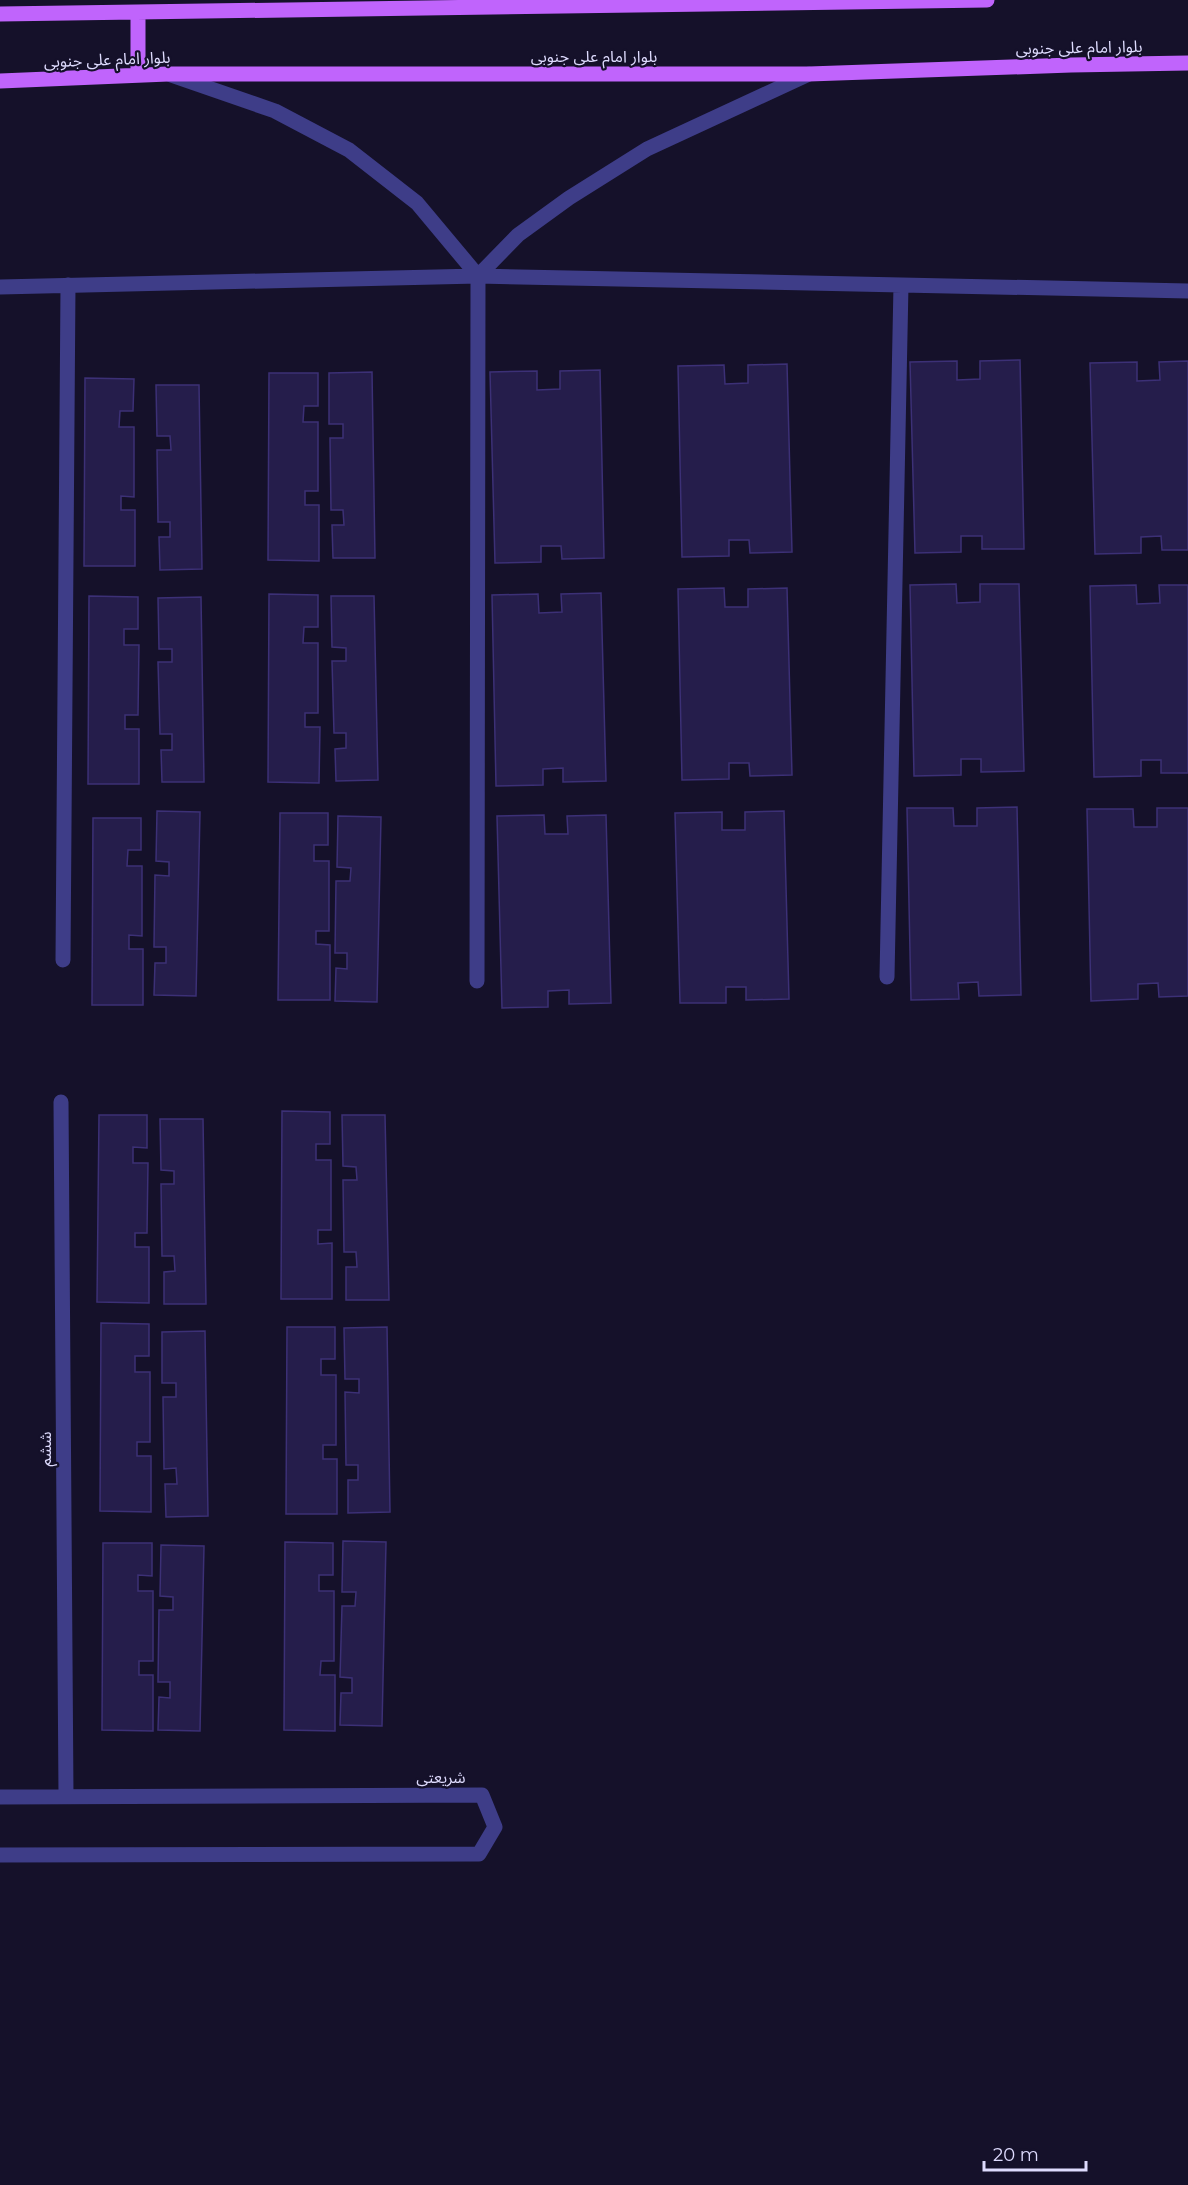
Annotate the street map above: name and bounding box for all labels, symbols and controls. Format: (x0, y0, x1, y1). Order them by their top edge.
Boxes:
street label: بلوار امام علی جنوبی (1016, 37, 1143, 61)
street label: بلوار امام علی جنوبی (531, 47, 657, 69)
street label: بلوار امام علی جنوبی (43, 48, 171, 74)
street label: ششم (36, 1431, 58, 1467)
street label: شریعتی (416, 1768, 466, 1787)
scale bar (984, 2134, 1086, 2172)
text: 20 m (993, 2144, 1039, 2166)

